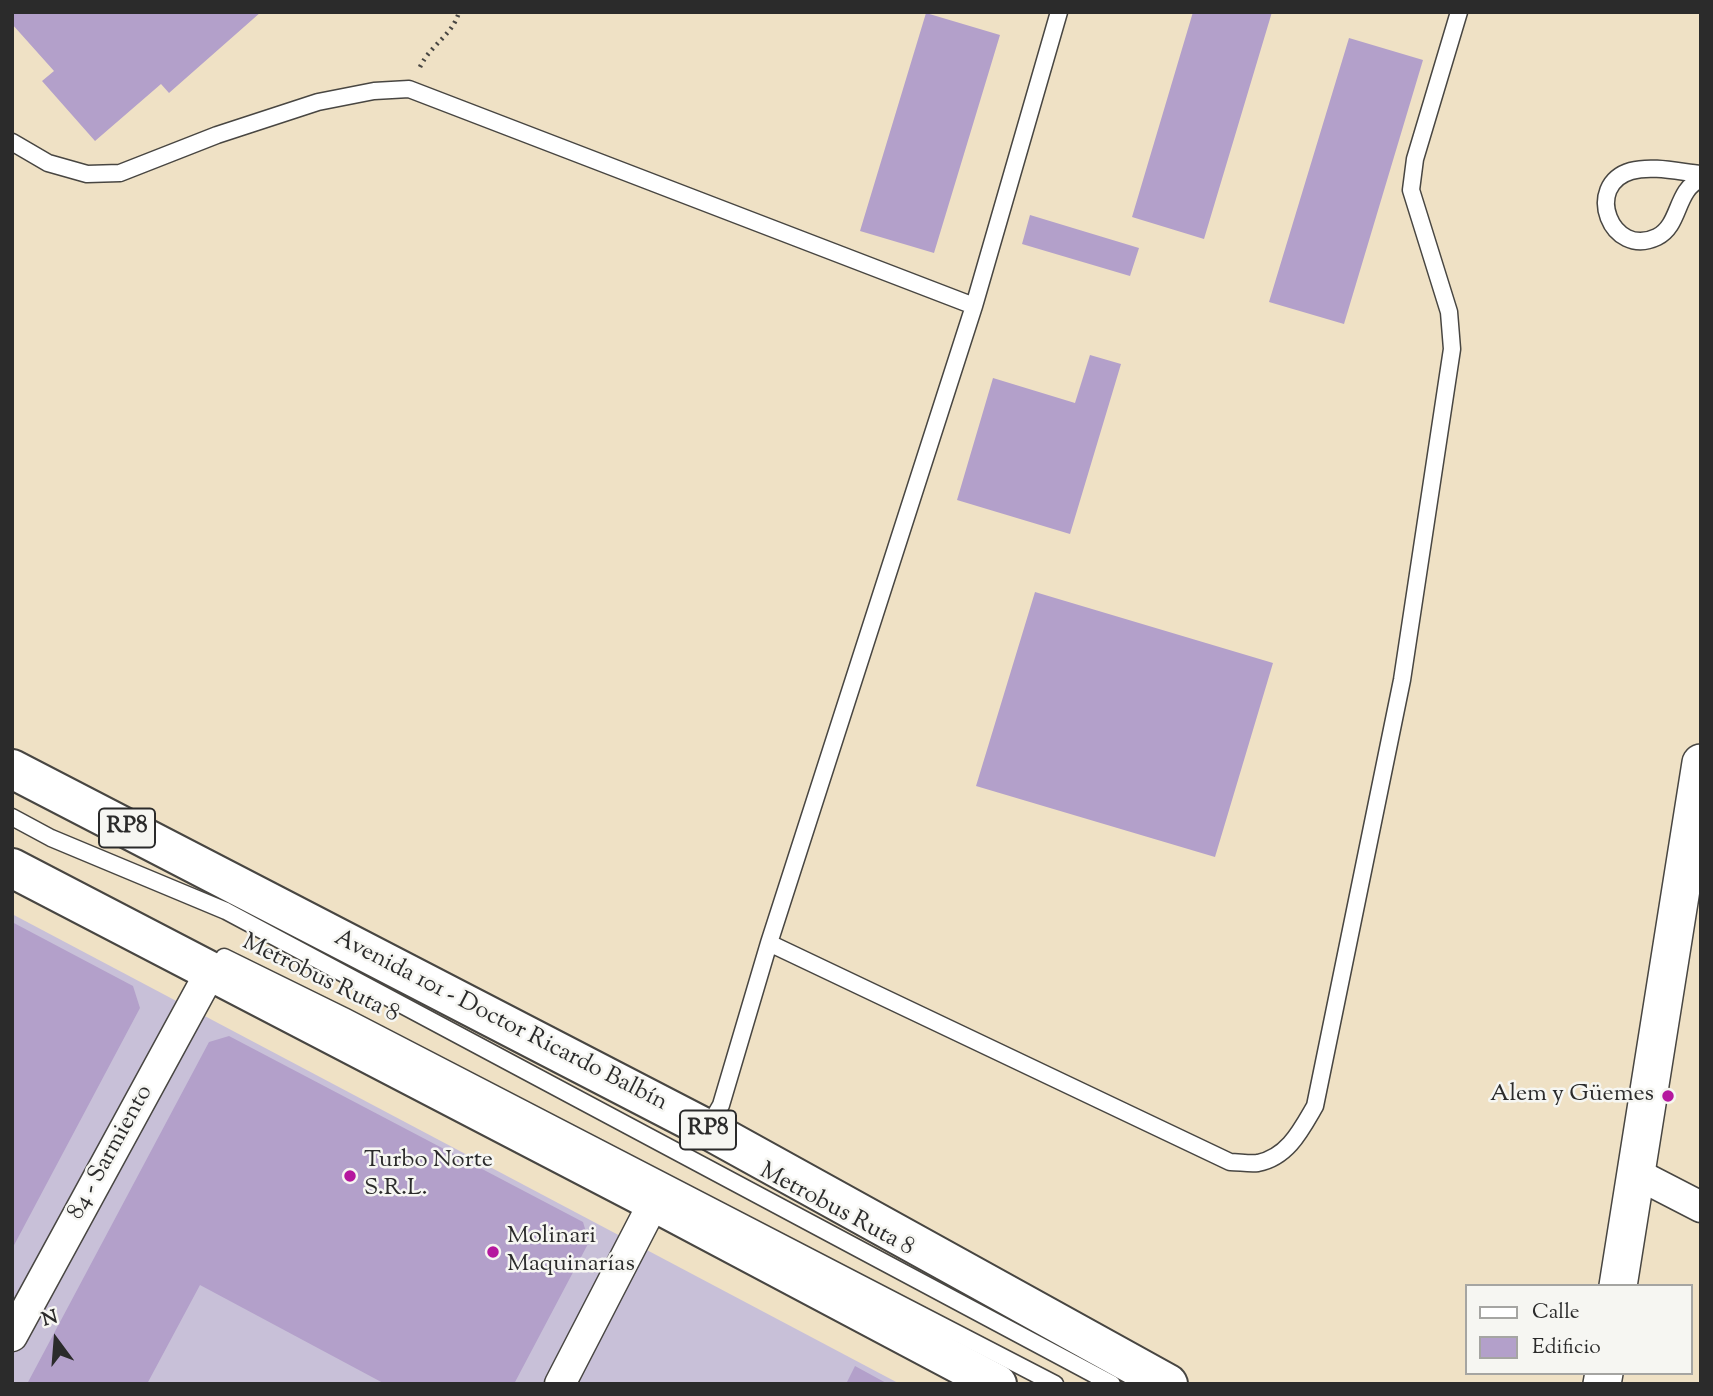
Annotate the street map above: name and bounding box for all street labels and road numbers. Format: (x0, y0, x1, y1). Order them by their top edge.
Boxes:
road number: RP8 (99, 808, 155, 848)
street label: Avenida 101 - Doctor Ricardo Balbín (328, 925, 672, 1119)
street label: Metrobus Ruta 8 (237, 930, 403, 1030)
street label: 84 - Sarmiento (63, 1081, 161, 1225)
road number: RP8 (680, 1110, 736, 1149)
street label: Metrobus Ruta 8 (754, 1158, 918, 1264)

